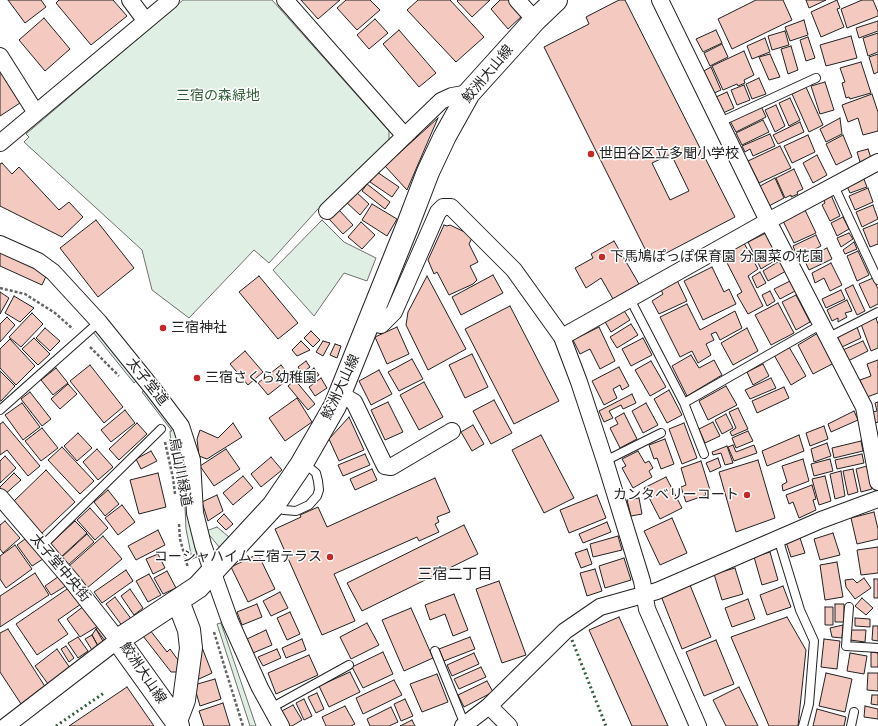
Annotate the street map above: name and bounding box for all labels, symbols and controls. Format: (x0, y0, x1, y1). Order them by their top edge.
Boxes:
street label: 鮫洲大山線 (459, 42, 517, 106)
park label: 三宿の森緑地 (176, 88, 260, 104)
place label: 世田谷区立多聞小学校 (599, 146, 739, 162)
marker: 世田谷区立多聞小学校 (586, 149, 596, 159)
place label: 下馬鳩ぽっぽ保育園 分園菜の花園 (610, 249, 824, 265)
marker: 下馬鳩ぽっぽ保育園 分園菜の花園 (597, 252, 607, 262)
place label: 三宿神社 (171, 320, 227, 336)
marker: 三宿神社 (158, 323, 168, 333)
street label: 鮫洲大山線 (319, 352, 363, 422)
street label: 太子堂道 (123, 355, 171, 409)
place label: 三宿さくら幼稚園 (205, 370, 317, 386)
marker: 三宿さくら幼稚園 (192, 373, 202, 383)
street label: 烏山川緑道 (165, 436, 195, 508)
place label: カンタベリーコート (613, 487, 739, 503)
marker: カンタベリーコート (742, 490, 752, 500)
street label: 太子堂中央街 (27, 530, 93, 606)
place label: コーシャハイム三宿テラス (154, 549, 322, 565)
marker: コーシャハイム三宿テラス (325, 552, 335, 562)
district label: 三宿二丁目 (418, 566, 492, 584)
street label: 鮫洲大山線 (116, 639, 170, 707)

